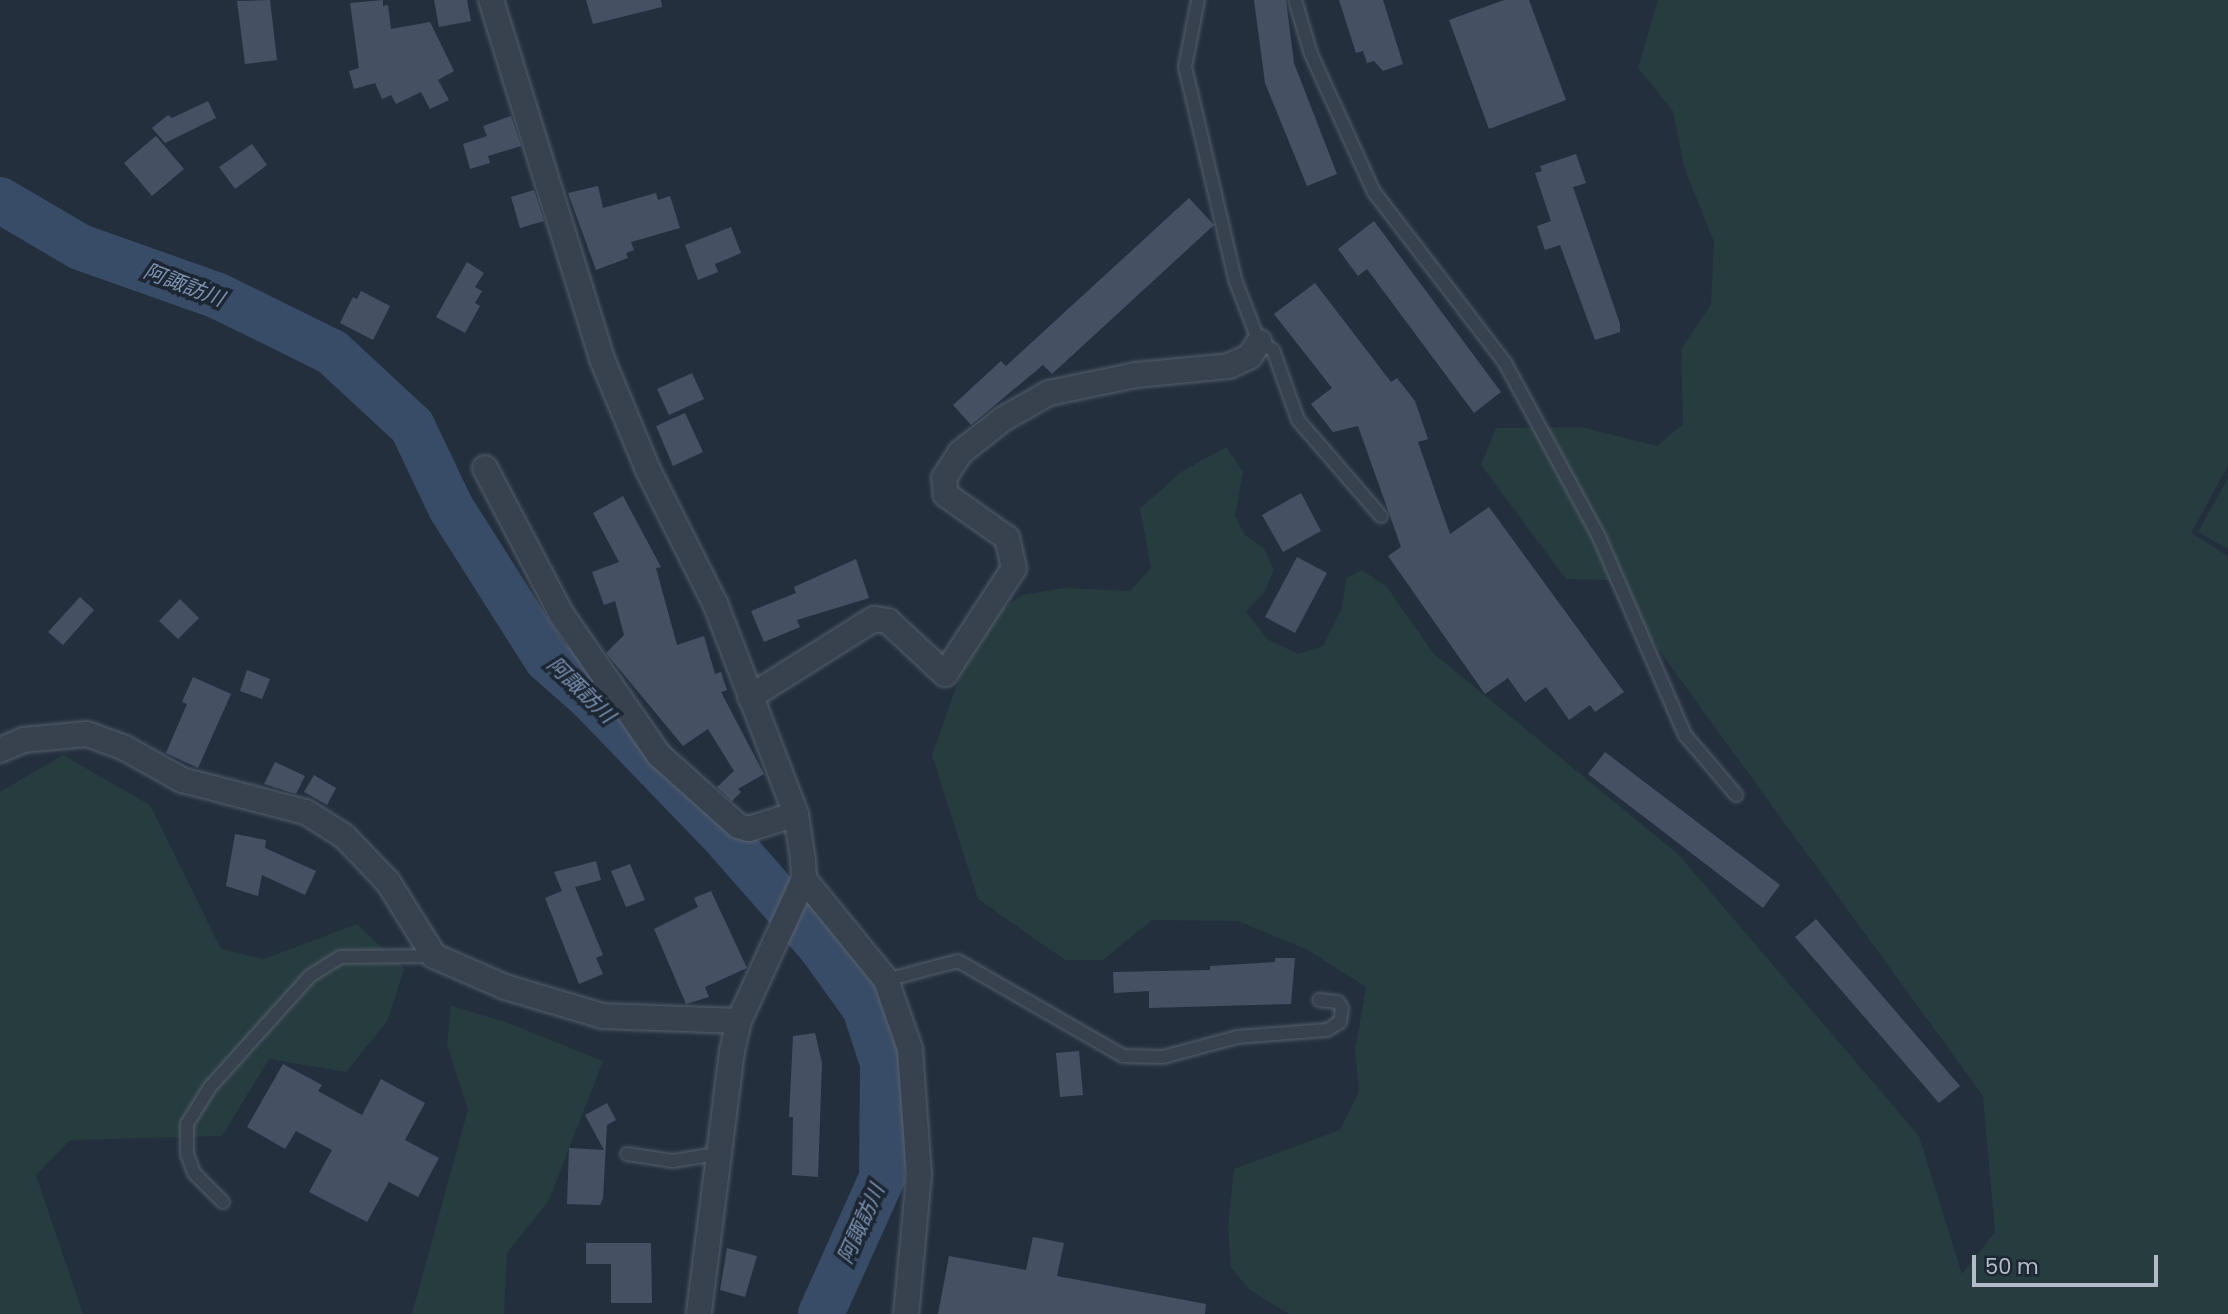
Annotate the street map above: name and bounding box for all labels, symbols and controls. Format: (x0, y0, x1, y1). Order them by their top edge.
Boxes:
water label: 阿諏訪川 (140, 258, 228, 312)
water label: 阿諏訪川 (542, 652, 620, 728)
water label: 阿諏訪川 (832, 1181, 890, 1267)
scale bar (1976, 1240, 2162, 1284)
text: 50 m (1985, 1252, 2039, 1281)

